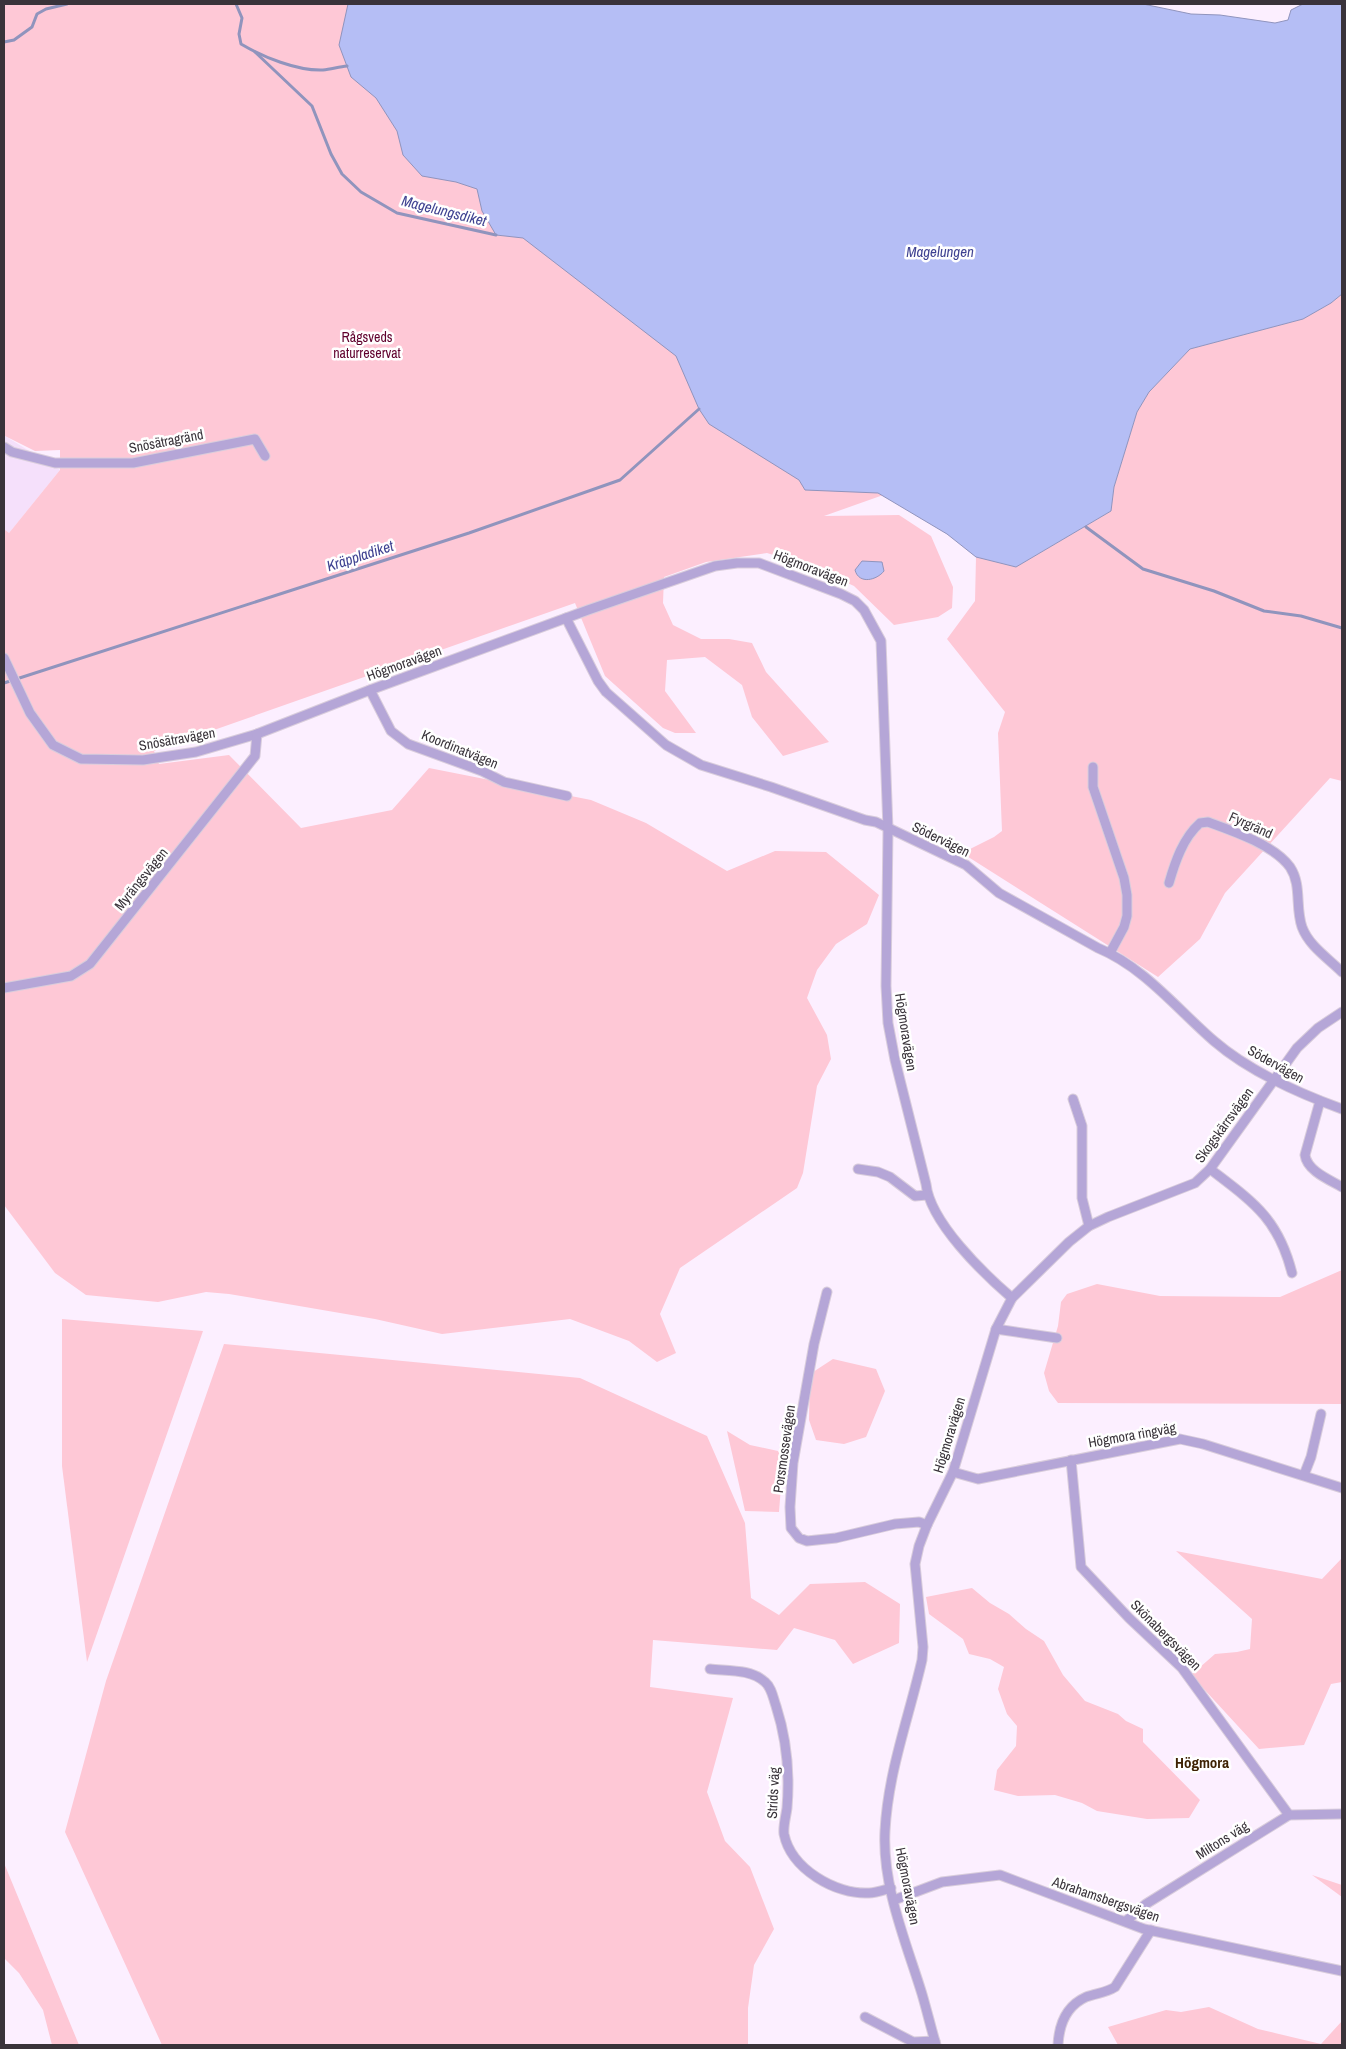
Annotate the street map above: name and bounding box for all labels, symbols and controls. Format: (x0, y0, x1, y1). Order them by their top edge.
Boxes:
water label: Magelungsdiket (399, 190, 489, 231)
water label: Magelungen (906, 241, 974, 262)
park label: Rågsveds naturreservat (333, 328, 401, 362)
street label: Snösätragränd (127, 425, 205, 457)
water label: Kräppladiket (324, 535, 396, 576)
street label: Högmoravägen (771, 546, 851, 590)
street label: Högmoravägen (364, 641, 444, 685)
street label: Snösätravägen (137, 723, 217, 755)
street label: Koordinatvägen (419, 725, 501, 773)
street label: Fyrgränd (1226, 807, 1276, 843)
street label: Södervägen (909, 817, 973, 861)
street label: Myrängsvägen (110, 844, 172, 914)
street label: Högmoravägen (891, 992, 921, 1072)
street label: Södervägen (1245, 1041, 1307, 1087)
street label: Skogskärrsvägen (1191, 1084, 1257, 1166)
street label: Högmoravägen (929, 1395, 969, 1475)
street label: Porsmossevägen (769, 1404, 799, 1494)
street label: Högmora ringväg (1087, 1418, 1178, 1452)
street label: Skönabergsvägen (1127, 1596, 1205, 1674)
district label: Högmora (1175, 1752, 1229, 1773)
street label: Strids väg (763, 1766, 783, 1819)
street label: Miltons väg (1192, 1816, 1252, 1863)
street label: Högmoravägen (892, 1846, 924, 1926)
street label: Abrahamsbergsvägen (1049, 1872, 1162, 1926)

